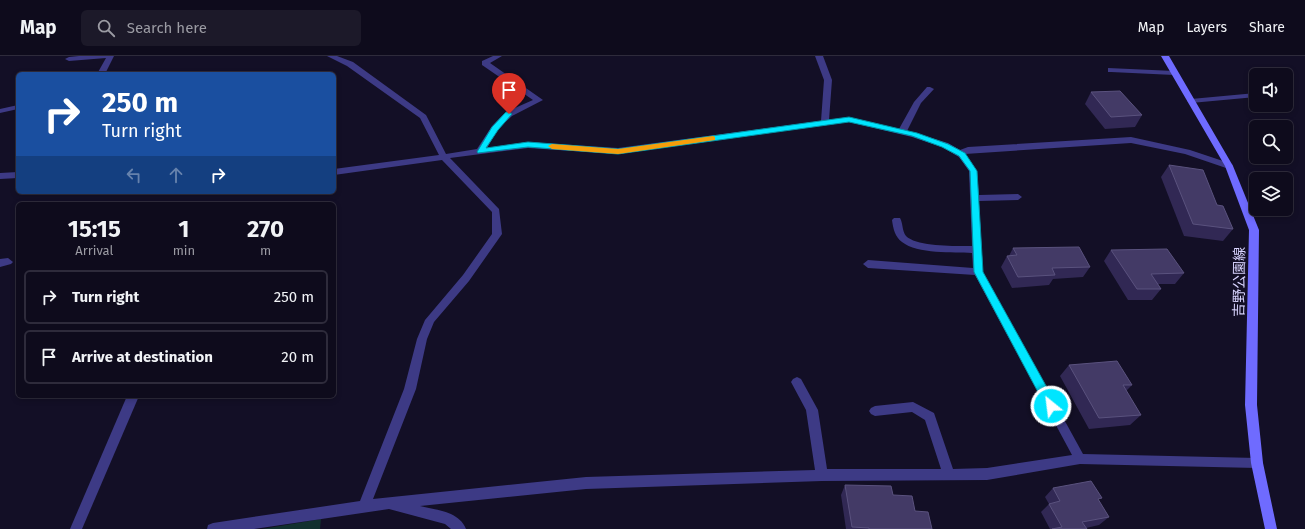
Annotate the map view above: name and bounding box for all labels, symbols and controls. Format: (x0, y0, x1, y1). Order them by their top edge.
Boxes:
search box (81, 10, 361, 46)
text: Map (20, 16, 57, 39)
icon: search (95, 17, 117, 39)
text: Search here (127, 19, 207, 37)
text: Map (1138, 19, 1164, 36)
text: Layers (1186, 19, 1227, 36)
text: Share (1249, 19, 1285, 36)
map controls (1249, 68, 1293, 216)
button: sound (1249, 68, 1293, 112)
pin (492, 73, 526, 114)
icon: arrive (498, 79, 520, 101)
text: 250 m (102, 86, 178, 119)
icon: right (36, 88, 88, 140)
text: Turn right (102, 120, 182, 142)
button: search (1249, 120, 1293, 164)
icon: left (123, 164, 145, 186)
icon: ahead (165, 164, 187, 186)
icon: right (207, 164, 229, 186)
button: layers (1249, 172, 1293, 216)
text: 15:15 (68, 215, 121, 243)
text: 1 (178, 215, 189, 243)
text: 270 (247, 215, 284, 243)
text: Arrival (75, 243, 113, 258)
text: min (173, 243, 195, 258)
text: m (260, 243, 271, 258)
street label: 吉野公園線 (1230, 247, 1249, 317)
icon: right (38, 286, 60, 308)
text: Turn right (72, 288, 139, 306)
text: 250 m (274, 288, 314, 306)
icon: arrive (38, 346, 60, 368)
text: Arrive at destination (72, 348, 213, 366)
text: 20 m (281, 348, 314, 366)
position arrow (1030, 385, 1072, 427)

